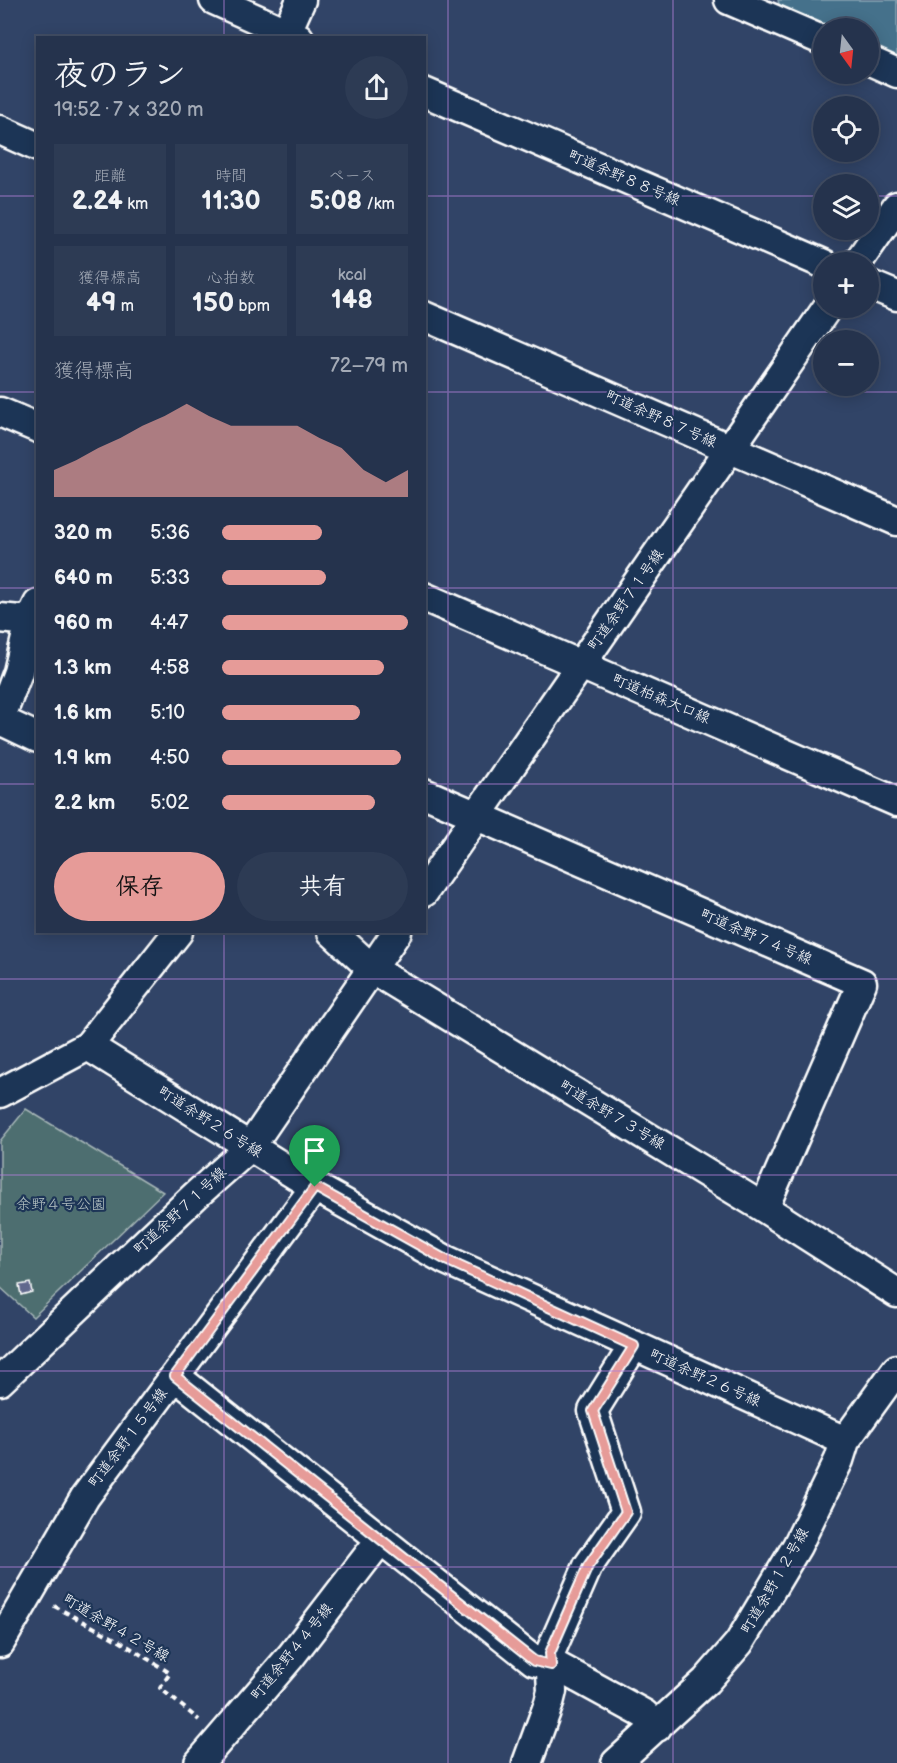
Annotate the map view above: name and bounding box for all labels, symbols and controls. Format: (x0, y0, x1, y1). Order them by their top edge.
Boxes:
north arrow (813, 18, 879, 84)
map controls (813, 18, 879, 396)
text: 夜のラン (54, 55, 186, 95)
button: share (345, 56, 408, 119)
button: locate (813, 96, 879, 162)
text: 19:52 · 7 × 320 m (54, 98, 204, 122)
street label: 町道余野８８号線 (565, 146, 683, 210)
text: 距離 (94, 167, 126, 186)
text: 時間 (215, 167, 247, 186)
text: ペース (328, 167, 376, 186)
button: layers (813, 174, 879, 240)
text: 2.24 (72, 186, 123, 217)
text: 11:30 (201, 186, 261, 217)
text: 5:08 (309, 186, 362, 217)
text: km (123, 195, 148, 214)
text: /km (362, 195, 395, 214)
button: + (813, 252, 879, 318)
text: kcal (338, 266, 366, 285)
text: 獲得標高 (78, 269, 142, 288)
text: 心拍数 (207, 269, 255, 288)
text: 148 (331, 285, 373, 316)
text: 49 (86, 288, 117, 319)
text: 150 (192, 288, 234, 319)
text: m (117, 297, 134, 316)
text: bpm (234, 297, 270, 316)
button: − (813, 330, 879, 396)
text: 72–79 m (330, 354, 408, 378)
text: 獲得標高 (54, 359, 134, 383)
street label: 町道余野８７号線 (602, 386, 720, 452)
text: 320 m (54, 521, 112, 545)
text: 5:36 (150, 521, 190, 545)
street label: 町道余野７１号線 (584, 545, 668, 655)
text: 640 m (54, 566, 113, 590)
text: 5:33 (150, 566, 190, 590)
text: 960 m (54, 611, 113, 635)
text: 4:47 (150, 611, 188, 635)
text: 1.3 km (54, 656, 111, 680)
text: 4:58 (150, 656, 189, 680)
street label: 町道柏森大口線 (609, 670, 713, 728)
text: 1.6 km (54, 701, 112, 725)
text: 5:10 (150, 701, 185, 725)
text: 1.9 km (54, 746, 111, 770)
text: 4:50 (150, 746, 189, 770)
text: 2.2 km (54, 791, 115, 815)
text: 5:02 (150, 791, 189, 815)
button: 保存 (54, 852, 225, 921)
button: 共有 (237, 852, 408, 921)
street label: 町道余野７４号線 (697, 905, 815, 969)
street label: 町道余野７３号線 (556, 1076, 668, 1154)
street label: 町道余野２６号線 (154, 1082, 266, 1162)
pin (289, 1125, 340, 1187)
icon: arrive (298, 1134, 331, 1167)
street label: 町道余野７１号線 (130, 1163, 230, 1259)
park label: 余野４号公園 (16, 1195, 106, 1214)
street label: 町道余野２６号線 (646, 1345, 764, 1411)
street label: 町道余野１５号線 (84, 1384, 172, 1492)
street label: 町道余野１２号線 (737, 1524, 813, 1638)
street label: 町道余野４２号線 (59, 1590, 173, 1666)
street label: 町道余野４４号線 (247, 1599, 337, 1705)

